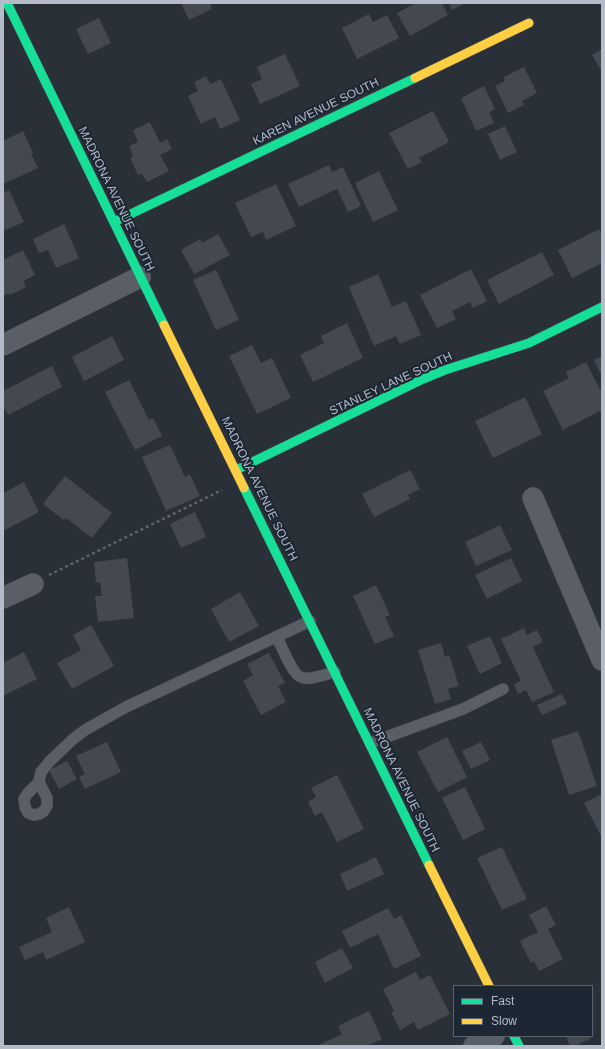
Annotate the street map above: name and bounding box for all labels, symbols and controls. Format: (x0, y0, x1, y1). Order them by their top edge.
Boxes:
street label: KAREN AVENUE SOUTH (251, 75, 381, 149)
street label: MADRONA AVENUE SOUTH (75, 125, 157, 273)
street label: STANLEY LANE SOUTH (327, 349, 455, 419)
street label: MADRONA AVENUE SOUTH (218, 415, 300, 563)
street label: MADRONA AVENUE SOUTH (360, 706, 442, 854)
legend (453, 985, 593, 1037)
text: Fast (491, 994, 514, 1008)
text: Slow (491, 1014, 517, 1028)

